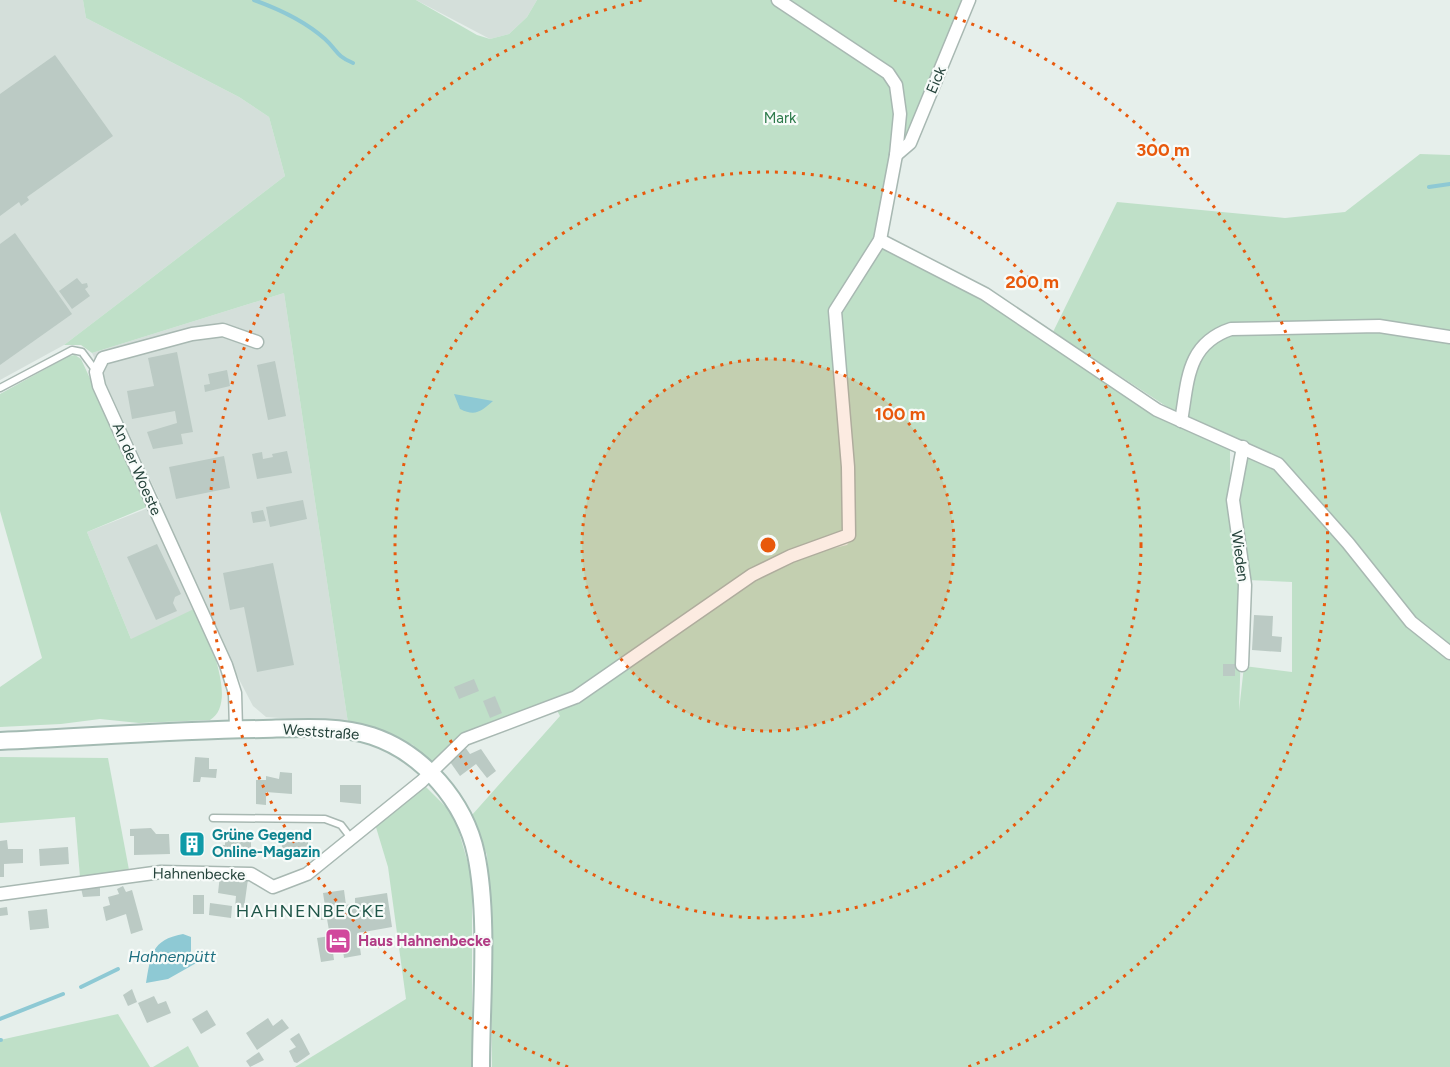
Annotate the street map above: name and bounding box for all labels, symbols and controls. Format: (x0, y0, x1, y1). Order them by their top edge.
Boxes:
street label: Eick (922, 63, 950, 96)
park label: Mark (764, 109, 797, 127)
text: 300 m (1136, 139, 1190, 161)
text: 200 m (1005, 271, 1059, 293)
text: 100 m (875, 403, 925, 425)
street label: An der Woeste (109, 420, 165, 518)
street label: Wieden (1228, 529, 1252, 583)
centre of rings (758, 535, 778, 555)
street label: Weststraße (282, 720, 360, 744)
place label: Grüne Gegend Online-Magazin (212, 826, 320, 861)
building icon: Grüne Gegend Online-Magazin (177, 829, 207, 859)
street label: Hahnenbecke (153, 864, 245, 884)
district label: HAHNENBECKE (236, 900, 386, 922)
hotel icon: Haus Hahnenbecke (323, 926, 353, 956)
place label: Haus Hahnenbecke (358, 932, 492, 950)
water label: Hahnenpütt (128, 947, 217, 966)

